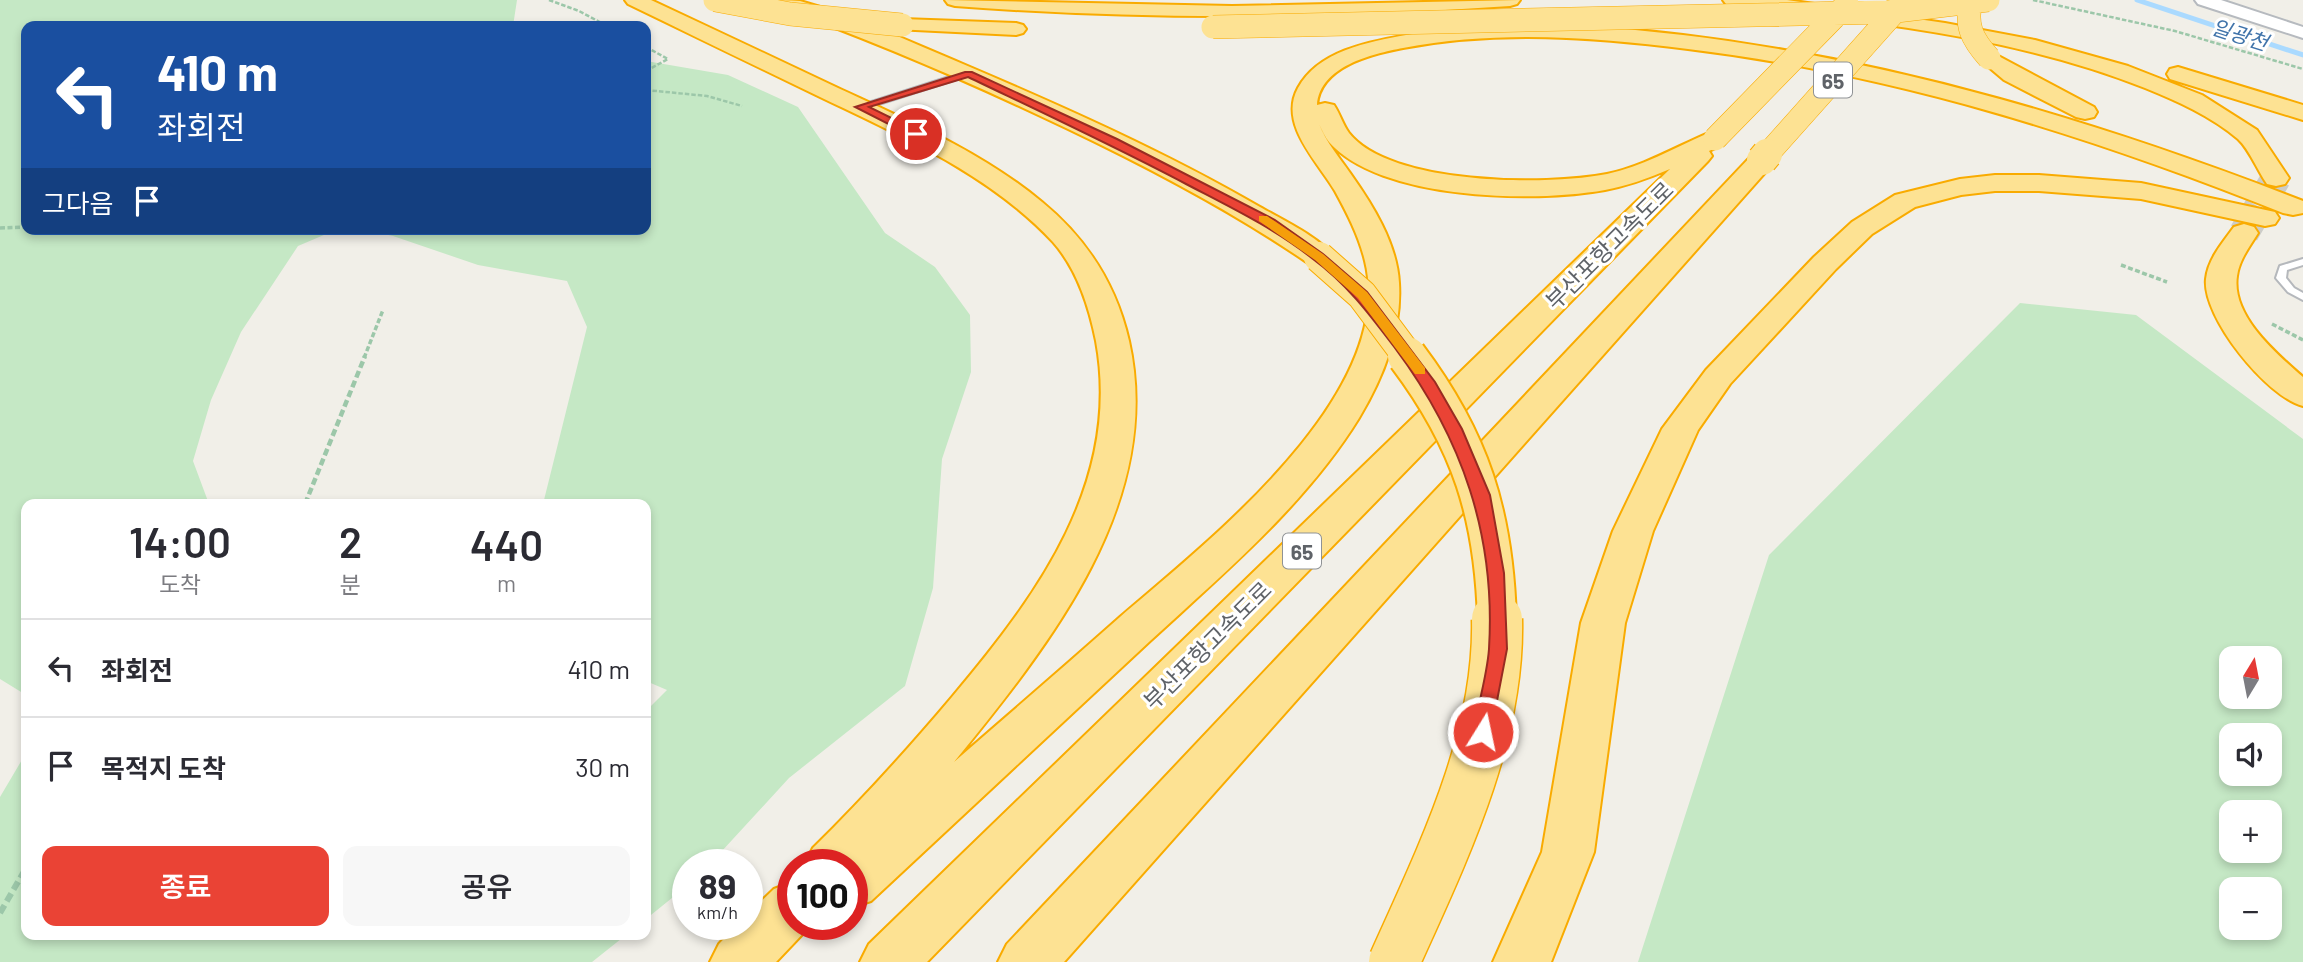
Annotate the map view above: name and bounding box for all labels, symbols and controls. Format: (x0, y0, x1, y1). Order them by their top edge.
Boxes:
water label: 일광천 (2209, 13, 2274, 56)
text: 410 m (157, 42, 278, 101)
icon: left (42, 49, 133, 140)
road number: 65 (1814, 62, 1852, 98)
pin (886, 104, 946, 164)
text: 좌회전 (157, 107, 245, 145)
icon: arrive (897, 115, 935, 153)
street label: 부산포항고속도로 (1539, 175, 1679, 315)
icon: arrive (128, 182, 166, 220)
text: 그다음 (42, 187, 114, 218)
text: 14:00 (129, 516, 231, 566)
text: 2 (339, 516, 362, 566)
text: 440 (470, 519, 543, 569)
road number: 65 (1283, 534, 1321, 568)
text: m (497, 569, 516, 597)
text: 도착 (159, 570, 201, 598)
text: 분 (340, 570, 361, 598)
street label: 부산포항고속도로 (1137, 575, 1277, 715)
north arrow (2219, 646, 2282, 709)
map controls (2219, 646, 2282, 940)
icon: left (42, 649, 80, 687)
text: 410 m (568, 653, 630, 684)
text: 좌회전 (101, 654, 173, 685)
position arrow (1446, 695, 1520, 769)
button: sound (2219, 723, 2282, 786)
icon: arrive (42, 747, 80, 785)
text: 30 m (575, 751, 630, 782)
text: 목적지 도착 (101, 752, 226, 783)
button: + (2219, 800, 2282, 863)
button: 종료 (42, 846, 329, 926)
button: 공유 (343, 846, 630, 926)
speed limit sign: 100 (777, 849, 868, 940)
text: 89 (699, 864, 736, 906)
button: − (2219, 877, 2282, 940)
text: km/h (697, 901, 738, 923)

